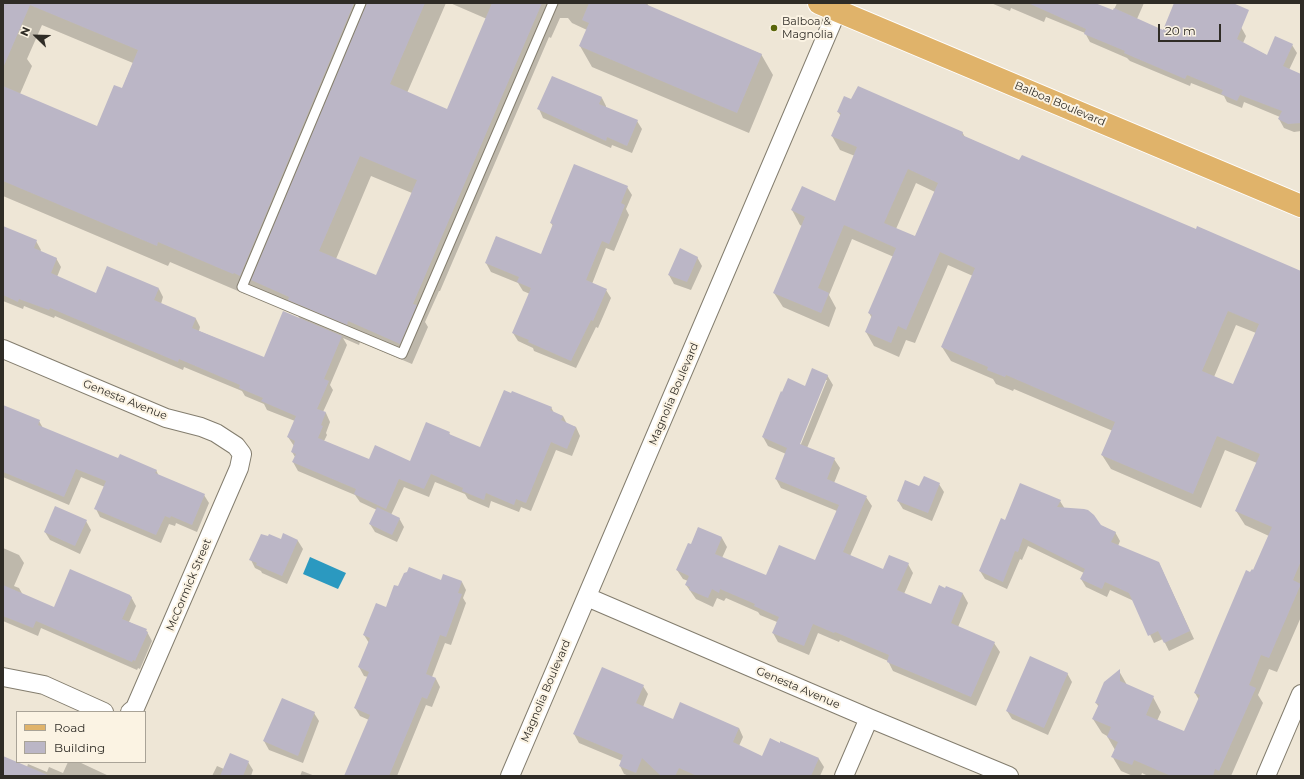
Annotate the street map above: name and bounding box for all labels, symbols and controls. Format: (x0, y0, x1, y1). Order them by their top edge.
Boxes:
place label: Balboa & Magnolia (782, 15, 833, 41)
north arrow (16, 16, 56, 56)
scale bar (1160, 16, 1223, 42)
marker: Balboa & Magnolia (769, 23, 779, 33)
text: 20 m (1165, 23, 1196, 38)
text: N (17, 24, 33, 38)
street label: Balboa Boulevard (1013, 79, 1107, 129)
street label: Magnolia Boulevard (646, 341, 702, 447)
street label: Genesta Avenue (81, 377, 169, 423)
street label: McCormick Street (164, 537, 214, 633)
street label: Magnolia Boulevard (518, 638, 574, 744)
street label: Genesta Avenue (754, 664, 842, 712)
legend (16, 711, 146, 763)
text: Road (54, 720, 85, 735)
text: Building (54, 740, 105, 755)

